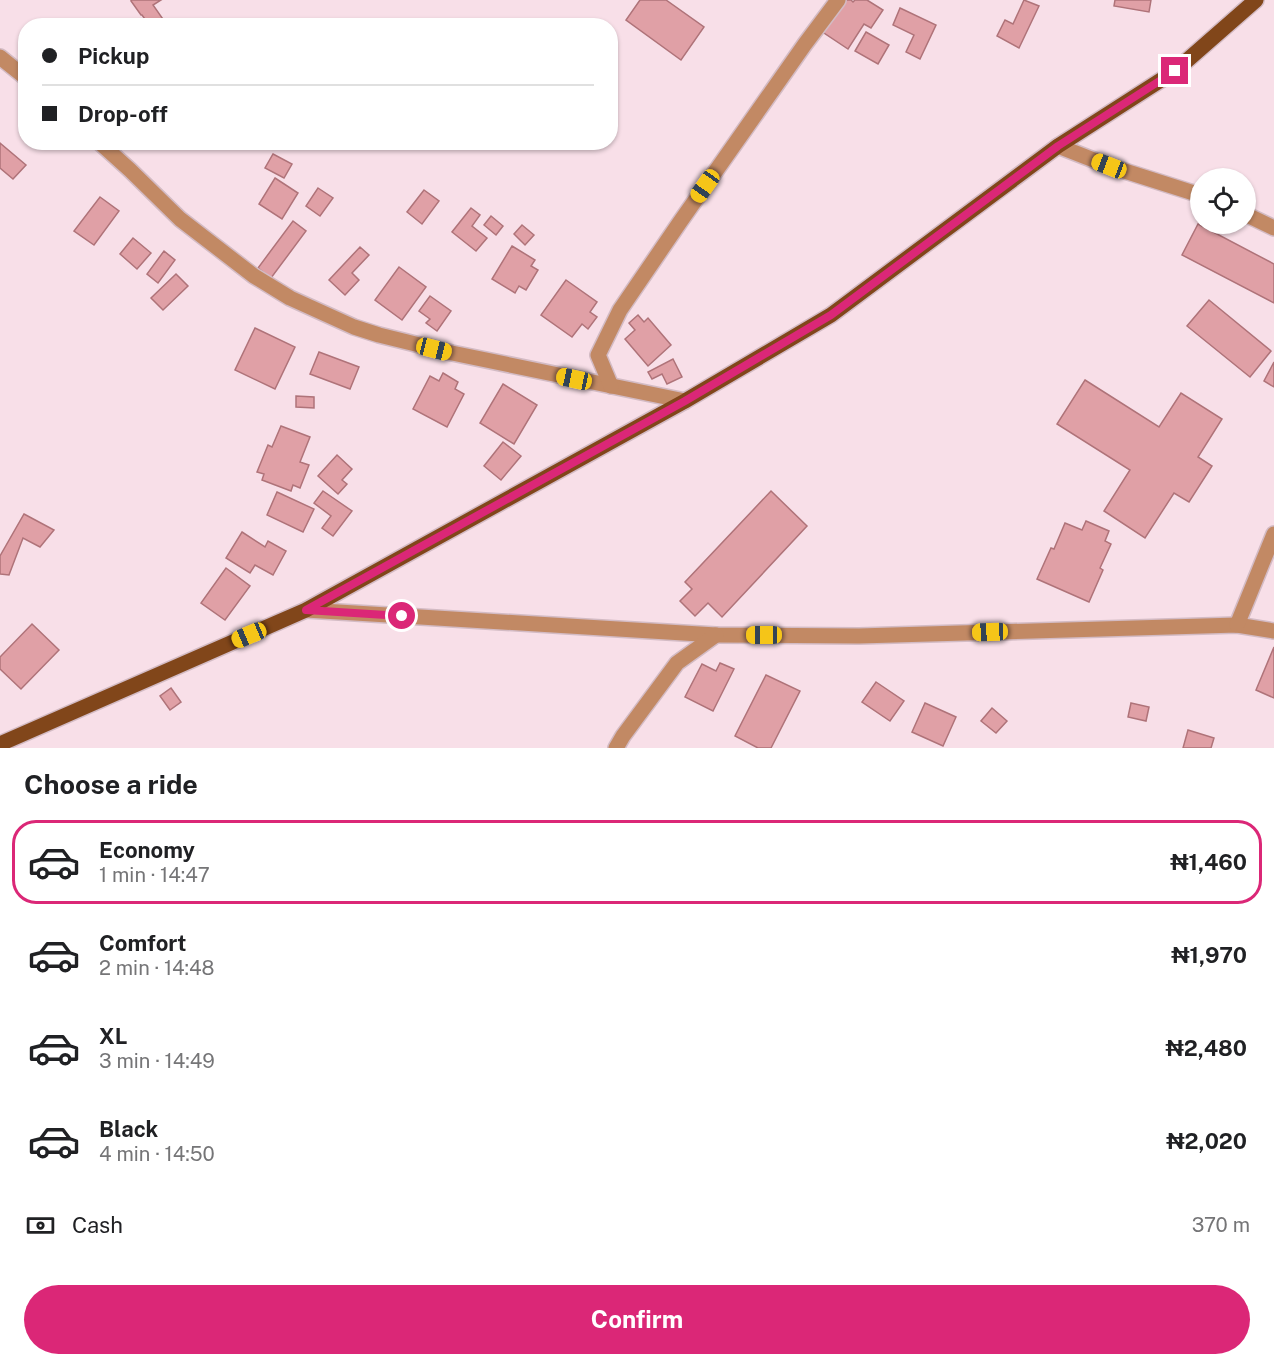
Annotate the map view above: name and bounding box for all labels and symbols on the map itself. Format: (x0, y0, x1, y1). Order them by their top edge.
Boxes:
route end (1161, 57, 1188, 84)
car (1089, 151, 1129, 181)
car (687, 166, 723, 206)
car (414, 336, 454, 362)
car (555, 366, 593, 392)
route start (388, 602, 415, 629)
car (229, 620, 269, 650)
car (972, 622, 1008, 642)
car (746, 626, 782, 644)

